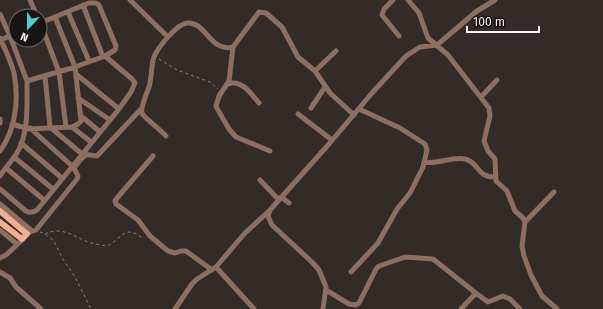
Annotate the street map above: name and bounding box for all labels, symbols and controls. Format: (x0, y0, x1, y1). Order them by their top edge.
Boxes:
north arrow (8, 8, 48, 48)
scale bar (467, 8, 539, 34)
text: 100 m (473, 15, 505, 29)
text: N (19, 29, 30, 44)

